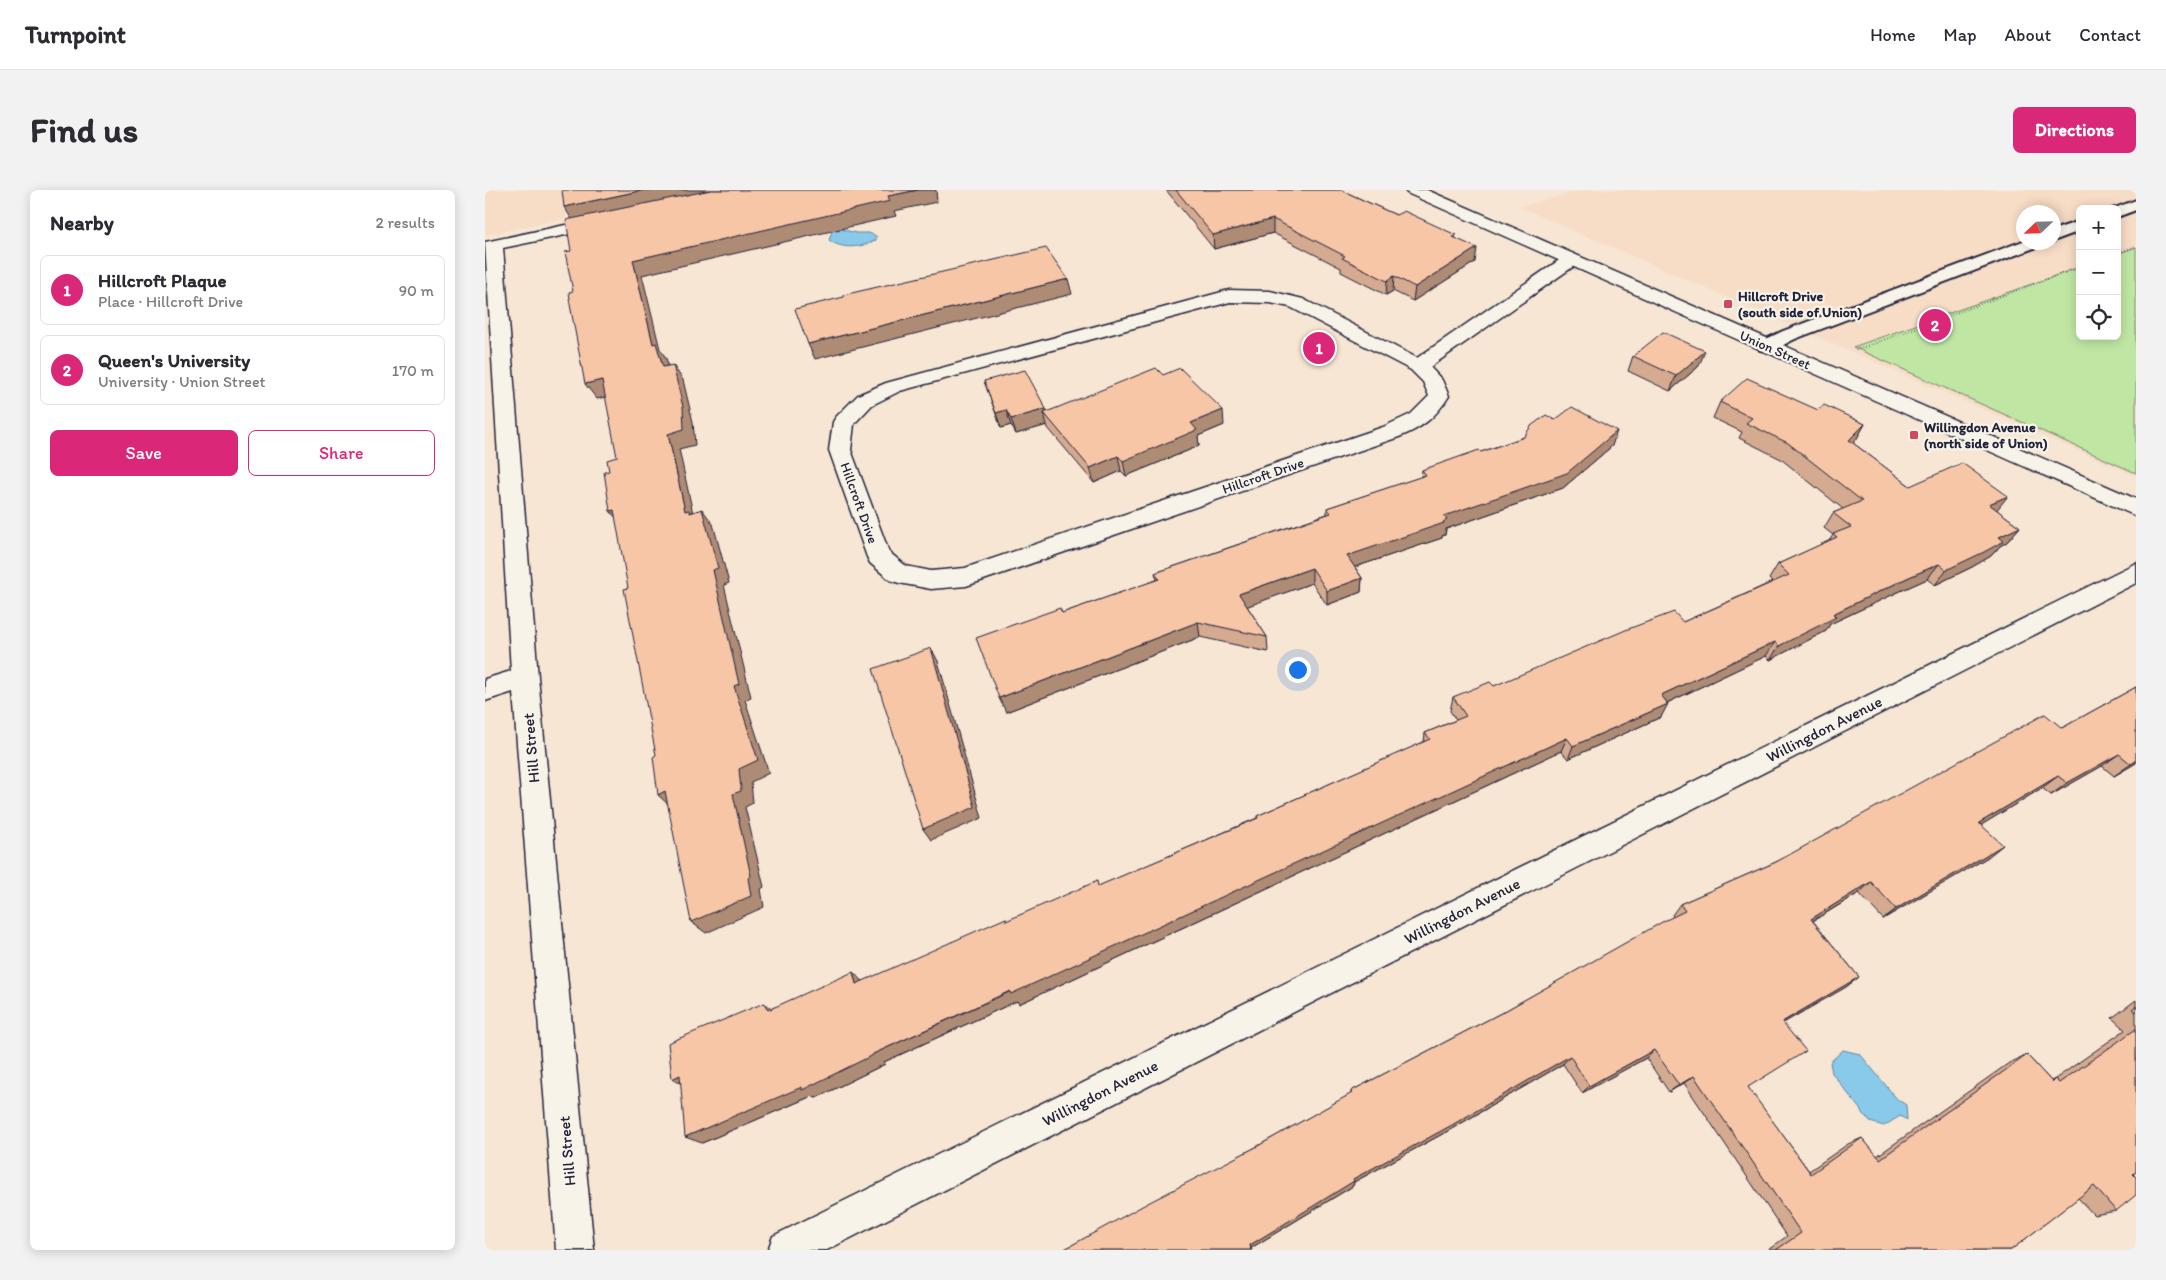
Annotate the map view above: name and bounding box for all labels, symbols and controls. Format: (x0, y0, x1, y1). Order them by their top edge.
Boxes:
text: Turnpoint (25, 20, 126, 49)
text: Home (1870, 24, 1916, 46)
text: Map (1944, 24, 1977, 46)
text: About (2005, 24, 2051, 46)
text: Contact (2079, 24, 2141, 46)
button: Directions (2013, 107, 2136, 153)
text: Find us (30, 109, 138, 151)
north arrow (2016, 205, 2061, 250)
map controls (2076, 205, 2121, 340)
button: + (2076, 205, 2121, 250)
text: Nearby (50, 210, 114, 235)
text: 2 results (375, 213, 435, 232)
button: − (2076, 250, 2121, 295)
text: Hillcroft Plaque (98, 269, 226, 292)
text: 1 (63, 281, 71, 300)
text: 90 m (399, 281, 434, 300)
place label: Hillcroft Drive (south side of Union) (1738, 288, 1862, 321)
text: Place · Hillcroft Drive (98, 292, 243, 311)
button: locate (2076, 295, 2121, 340)
marker: Hillcroft Drive (south side of Union) (1722, 298, 1734, 310)
pin: 2 (1919, 306, 1951, 344)
street label: Union Street (1737, 327, 1813, 373)
pin: 1 (1303, 329, 1335, 367)
text: Queen's University (98, 349, 250, 372)
text: 2 (63, 361, 71, 380)
text: 170 m (392, 361, 434, 380)
text: University · Union Street (98, 372, 266, 391)
place label: Willingdon Avenue (north side of Union) (1924, 419, 2048, 452)
marker: Willingdon Avenue (north side of Union) (1908, 429, 1920, 441)
button: Save (50, 430, 238, 476)
button: Share (248, 430, 435, 476)
street label: Hillcroft Drive (1220, 454, 1306, 498)
street label: Hillcroft Drive (836, 460, 882, 546)
your location (1285, 657, 1311, 683)
street label: Willingdon Avenue (1763, 691, 1885, 766)
street label: Hill Street (518, 712, 544, 784)
street label: Willingdon Avenue (1401, 873, 1523, 948)
street label: Willingdon Avenue (1039, 1055, 1161, 1130)
street label: Hill Street (554, 1115, 580, 1187)

